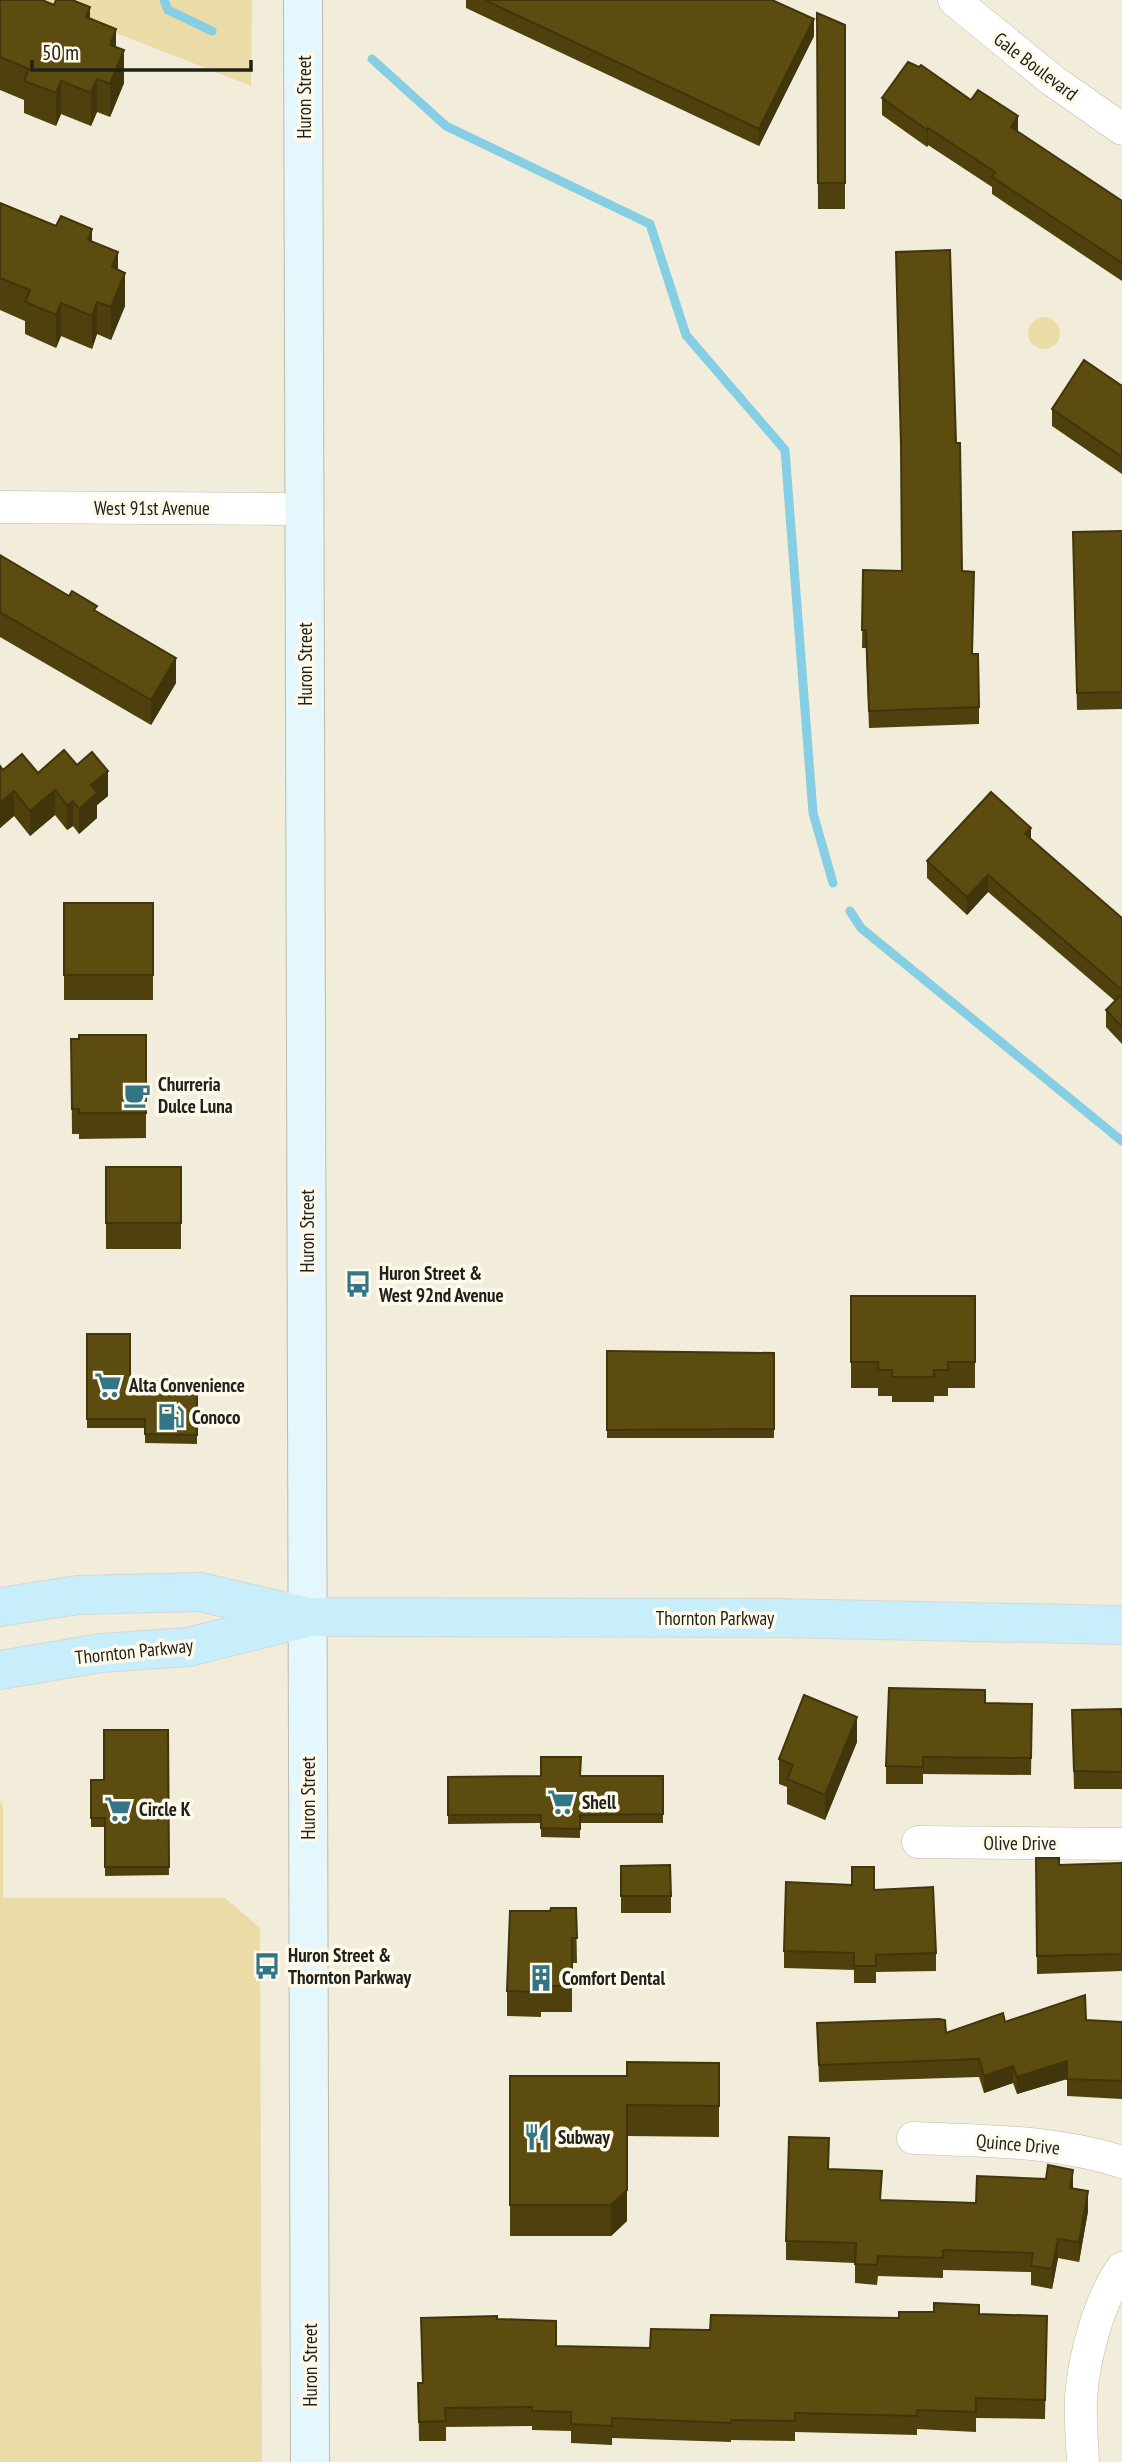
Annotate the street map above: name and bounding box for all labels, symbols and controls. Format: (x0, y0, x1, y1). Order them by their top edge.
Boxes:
street label: Gale Boulevard (989, 27, 1083, 105)
scale bar (32, 28, 250, 72)
text: 50 m (42, 39, 79, 66)
street label: Huron Street (292, 54, 316, 139)
street label: West 91st Avenue (94, 496, 210, 520)
street label: Huron Street (293, 621, 317, 706)
place label: Churreria Dulce Luna (158, 1072, 233, 1118)
cafe icon: Churreria Dulce Luna (122, 1080, 152, 1110)
street label: Huron Street (295, 1188, 319, 1273)
place label: Huron Street & West 92nd Avenue (378, 1261, 504, 1307)
bus stop icon: Huron Street & West 92nd Avenue (343, 1269, 373, 1299)
supermarket icon: Alta Convenience (93, 1370, 123, 1400)
place label: Alta Convenience (128, 1373, 245, 1397)
fuel station icon: Conoco (156, 1402, 186, 1432)
place label: Conoco (192, 1405, 240, 1429)
street label: Thornton Parkway (656, 1606, 775, 1630)
street label: Thornton Parkway (74, 1633, 195, 1669)
street label: Huron Street (296, 1755, 320, 1840)
supermarket icon: Shell (546, 1787, 576, 1817)
place label: Shell (582, 1790, 617, 1814)
supermarket icon: Circle K (103, 1794, 133, 1824)
place label: Circle K (139, 1797, 191, 1821)
street label: Olive Drive (984, 1831, 1057, 1855)
place label: Huron Street & Thornton Parkway (288, 1943, 412, 1989)
bus stop icon: Huron Street & Thornton Parkway (252, 1951, 282, 1981)
building icon: Comfort Dental (526, 1963, 556, 1993)
place label: Comfort Dental (562, 1966, 665, 1990)
restaurant icon: Subway (522, 2122, 552, 2152)
place label: Subway (558, 2125, 610, 2149)
street label: Quince Drive (975, 2128, 1061, 2160)
street label: Huron Street (298, 2322, 322, 2407)

